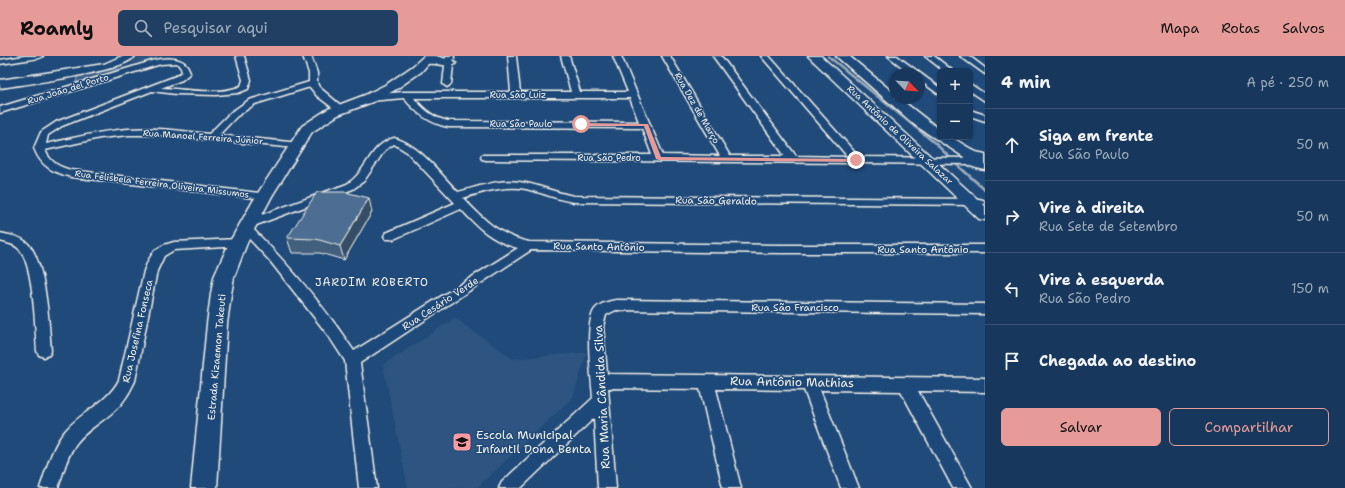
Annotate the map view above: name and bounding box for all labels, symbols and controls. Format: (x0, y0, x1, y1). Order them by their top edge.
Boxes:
search box (118, 10, 398, 46)
text: Roamly (20, 16, 94, 41)
icon: search (132, 17, 154, 39)
text: Pesquisar aqui (164, 18, 268, 38)
text: Mapa (1160, 19, 1199, 37)
text: Rotas (1221, 19, 1260, 37)
text: Salvos (1282, 19, 1325, 37)
north arrow (889, 68, 925, 104)
map controls (937, 68, 973, 140)
button: + (937, 68, 973, 104)
street label: Rua Dez de Março (672, 70, 722, 146)
street label: Rua João del Porto (26, 71, 110, 107)
text: 4 min (1001, 71, 1051, 93)
text: A pé · 250 m (1247, 74, 1329, 91)
street label: Rua Antônio de Oliveira Salazar (845, 83, 955, 187)
street label: Rua São Luiz (490, 89, 546, 101)
button: − (937, 104, 973, 140)
route start (572, 115, 590, 133)
street label: Rua São Paulo (490, 118, 552, 130)
text: Siga em frente (1039, 126, 1154, 146)
street label: Rua Manoel Ferreira Júnior (142, 127, 264, 147)
icon: ahead (1001, 134, 1023, 156)
text: 50 m (1296, 136, 1329, 153)
text: Rua São Paulo (1039, 146, 1129, 163)
route end (847, 151, 865, 169)
street label: Rua São Pedro (577, 152, 641, 164)
street label: Rua Felisbela Ferreira Oliveira Missumos (74, 167, 250, 201)
street label: Rua São Geraldo (675, 193, 757, 208)
text: Vire à direita (1039, 198, 1144, 218)
icon: right (1001, 206, 1023, 228)
text: 50 m (1296, 208, 1329, 225)
text: Rua Sete de Setembro (1039, 218, 1178, 235)
street label: Rua Santo Antônio (553, 239, 645, 254)
street label: Rua Santo Antônio (877, 243, 969, 256)
text: Vire à esquerda (1039, 270, 1164, 290)
street label: Rua Cesário Verde (400, 274, 481, 333)
district label: JARDIM ROBERTO (315, 275, 429, 290)
street label: Rua Josefina Fonseca (119, 278, 156, 384)
icon: left (1001, 278, 1023, 300)
text: 150 m (1291, 280, 1329, 297)
text: Rua São Pedro (1039, 290, 1131, 307)
street label: Estrada Kizaemon Takeuti (205, 293, 229, 421)
street label: Rua São Francisco (751, 301, 839, 314)
street label: Rua Maria Cândida Silva (590, 324, 614, 469)
icon: arrive (1001, 350, 1023, 372)
text: Chegada ao destino (1039, 351, 1196, 371)
street label: Rua Antônio Mathias (730, 373, 854, 391)
button: Salvar (1001, 408, 1161, 446)
button: Compartilhar (1169, 408, 1329, 446)
place label: Escola Municipal Infantil Dona Benta (476, 427, 592, 457)
school or university icon: Escola Municipal Infantil Dona Benta (451, 431, 473, 453)

